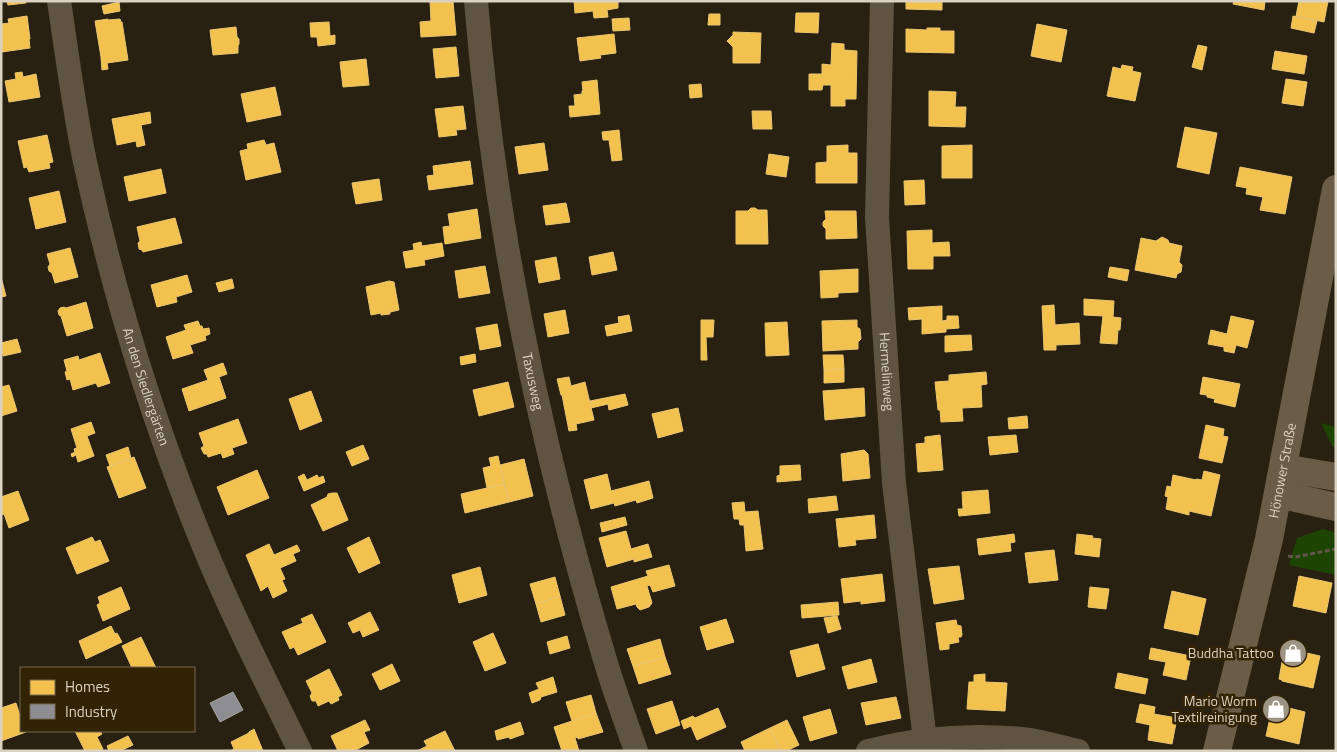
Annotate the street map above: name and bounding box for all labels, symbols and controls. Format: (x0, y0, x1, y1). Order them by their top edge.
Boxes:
street label: An den Siedlergärten (118, 325, 176, 448)
street label: Hermelinweg (874, 332, 900, 412)
street label: Taxusweg (517, 351, 550, 412)
street label: Hönower Straße (1262, 421, 1301, 520)
shop icon: Buddha Tattoo (1278, 638, 1308, 668)
place label: Buddha Tattoo (1188, 642, 1274, 663)
legend (20, 667, 195, 732)
text: Homes (65, 675, 110, 698)
place label: Mario Worm Textilreinigung (1172, 690, 1257, 727)
shop icon: Mario Worm Textilreinigung (1261, 694, 1291, 724)
text: Industry (65, 700, 117, 723)

